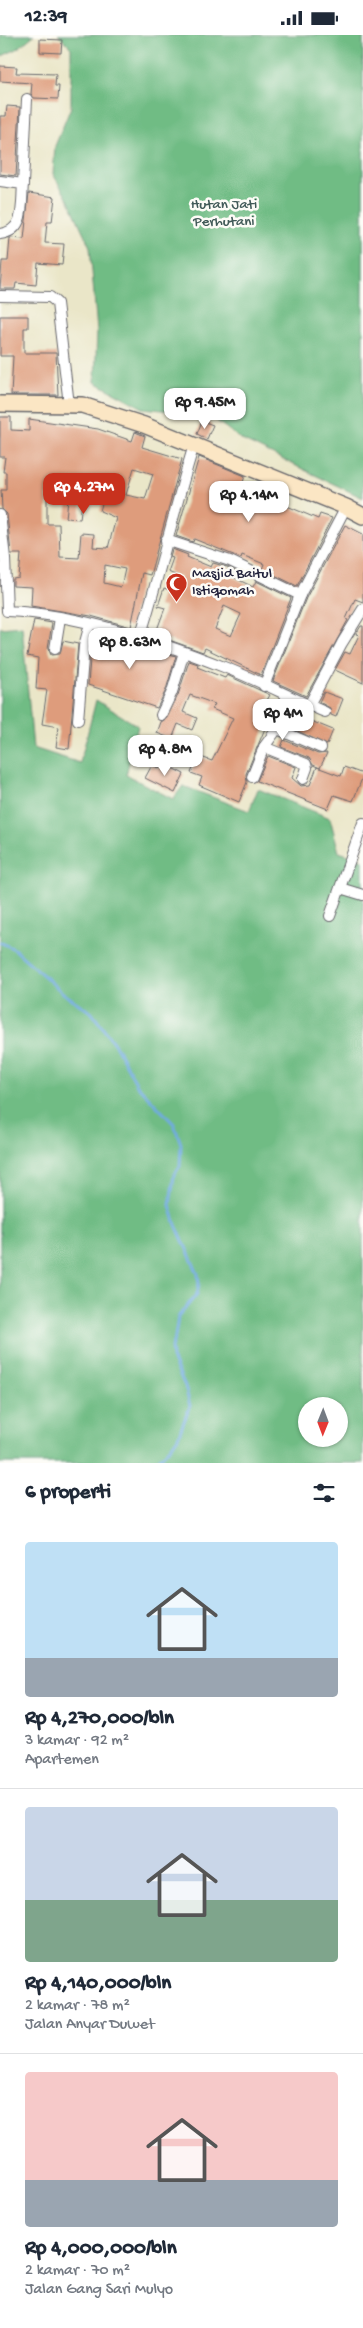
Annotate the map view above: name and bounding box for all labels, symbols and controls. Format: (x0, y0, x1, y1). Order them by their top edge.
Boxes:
text: 12:39 (25, 6, 67, 29)
park label: Hutan Jati Perhutani (191, 196, 257, 231)
pin: Rp 9.45M (153, 387, 257, 430)
text: Rp 9.45M (175, 394, 235, 413)
pin: Rp 4.27M (32, 473, 136, 515)
text: Rp 4.27M (54, 479, 114, 498)
pin: Rp 4.14M (197, 481, 301, 523)
text: Rp 4.14M (220, 487, 278, 506)
place label: Masjid Baitul Istiqomah (192, 565, 272, 600)
mosque icon: Masjid Baitul Istiqomah (164, 571, 188, 602)
pin: Rp 8.63M (78, 627, 182, 670)
text: Rp 8.63M (99, 634, 161, 653)
pin: Rp 4M (248, 699, 318, 741)
text: Rp 4M (264, 705, 302, 724)
pin: Rp 4.8M (119, 735, 211, 777)
text: Rp 4.8M (139, 741, 191, 760)
north arrow (298, 1397, 348, 1447)
map controls (298, 1397, 348, 1447)
icon: filters (310, 1479, 338, 1507)
text: 6 properti (25, 1481, 111, 1506)
icon: home (137, 1574, 227, 1664)
text: Rp 4,270,000/bln (25, 1707, 174, 1732)
text: 3 kamar · 92 m² (25, 1732, 129, 1751)
text: Apartemen (25, 1751, 99, 1770)
icon: home (137, 1840, 227, 1930)
text: Rp 4,140,000/bln (25, 1972, 171, 1997)
text: 2 kamar · 78 m² (25, 1997, 130, 2016)
text: Jalan Anyar Duwet (25, 2016, 155, 2035)
icon: home (137, 2105, 227, 2195)
text: Rp 4,000,000/bln (25, 2237, 177, 2262)
text: 2 kamar · 70 m² (25, 2262, 130, 2281)
text: Jalan Gang Sari Mulyo (25, 2281, 173, 2300)

